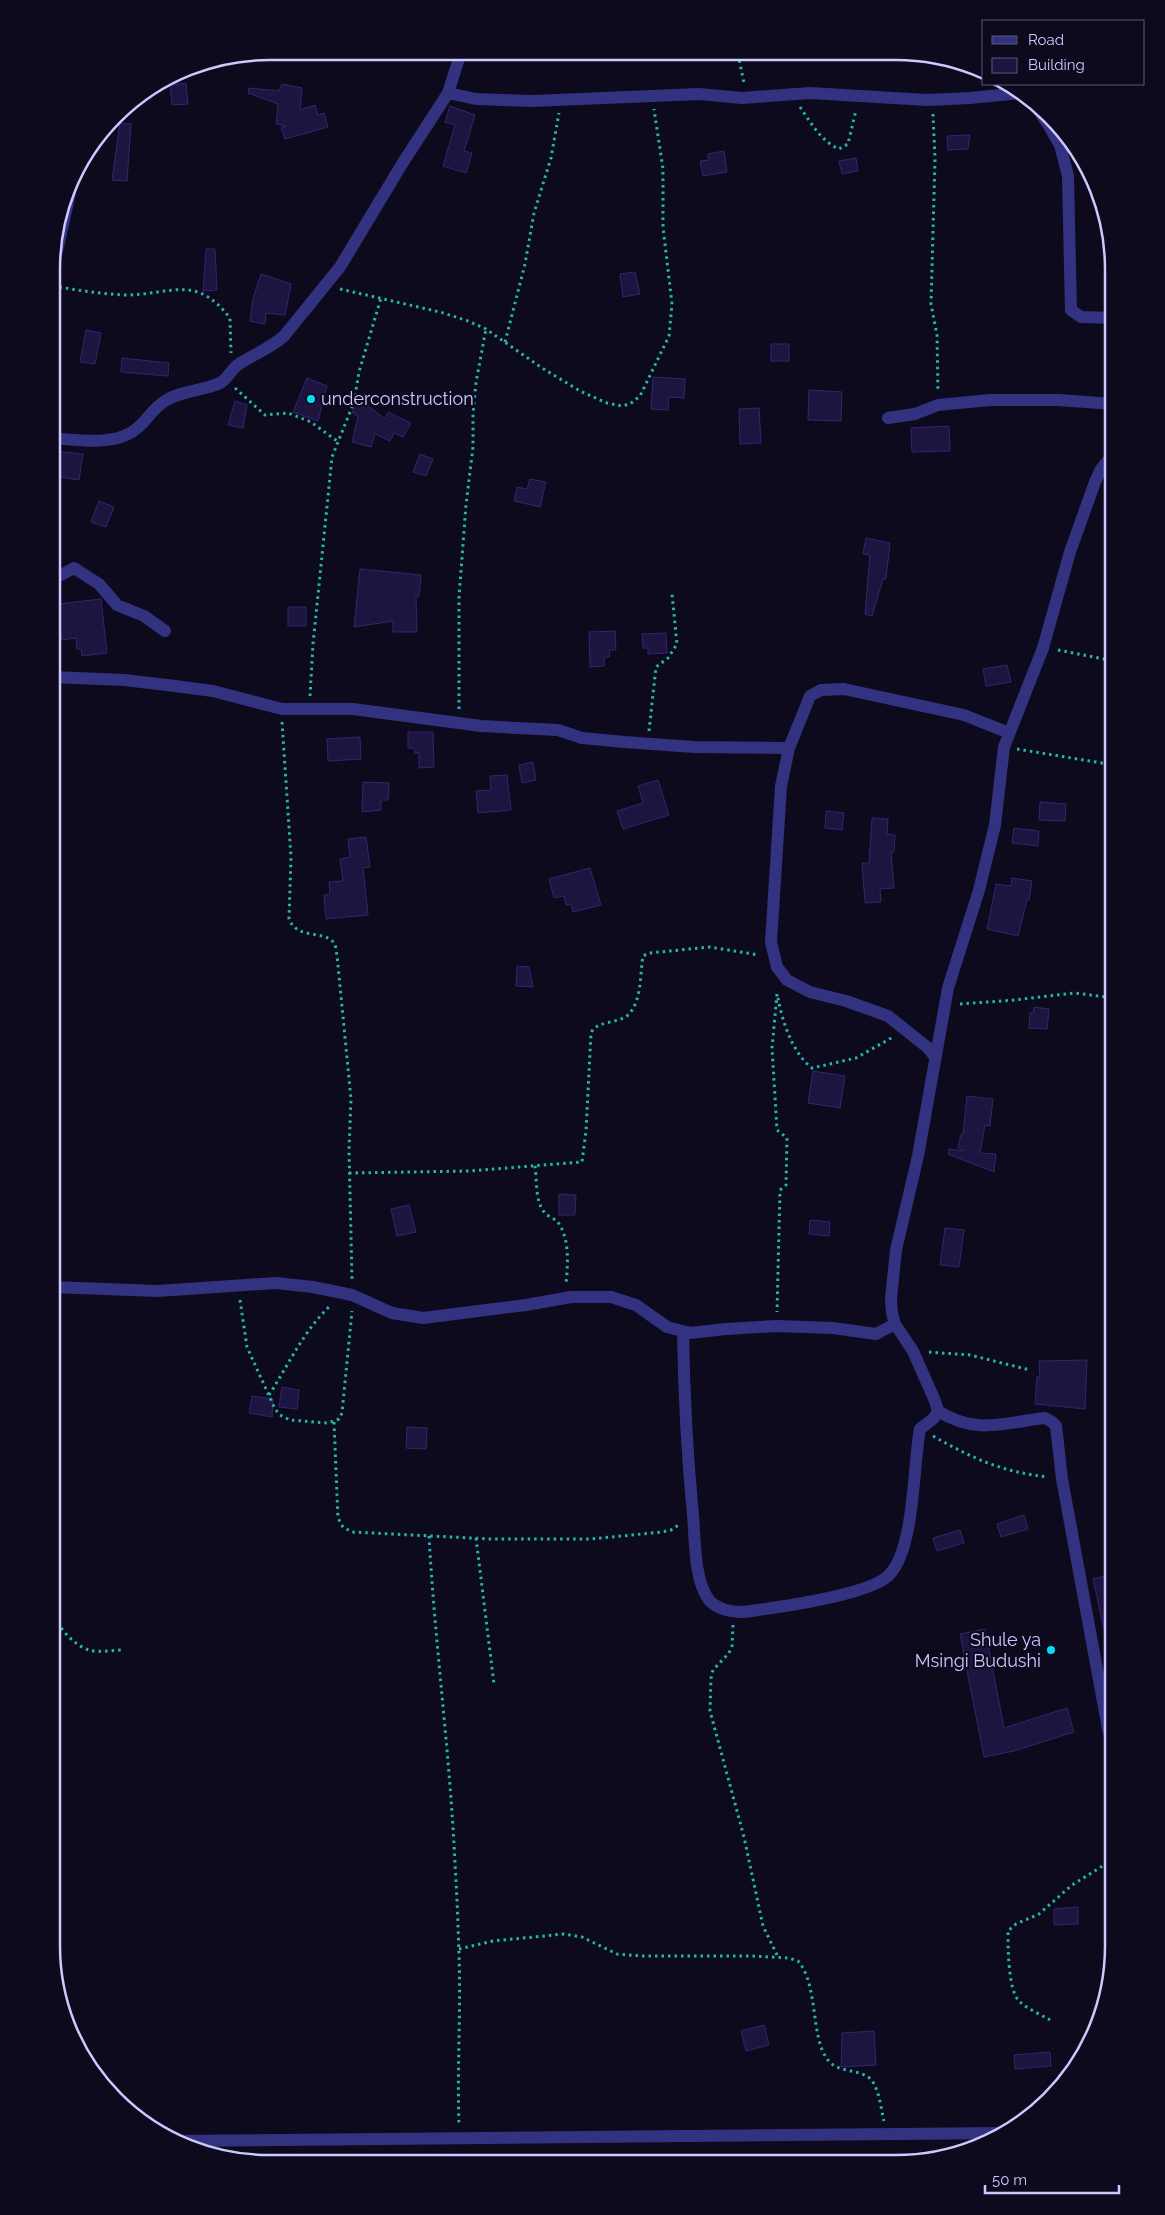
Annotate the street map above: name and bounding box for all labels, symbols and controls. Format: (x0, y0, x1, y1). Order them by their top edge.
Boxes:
legend (982, 20, 1145, 85)
text: Road (1028, 31, 1064, 49)
text: Building (1028, 56, 1085, 74)
place label: underconstruction (321, 388, 474, 409)
marker: underconstruction (305, 393, 317, 405)
place label: Shule ya Msingi Budushi (915, 1629, 1041, 1671)
marker: Shule ya Msingi Budushi (1045, 1644, 1057, 1656)
scale bar (985, 2162, 1119, 2194)
text: 50 m (992, 2171, 1027, 2189)

